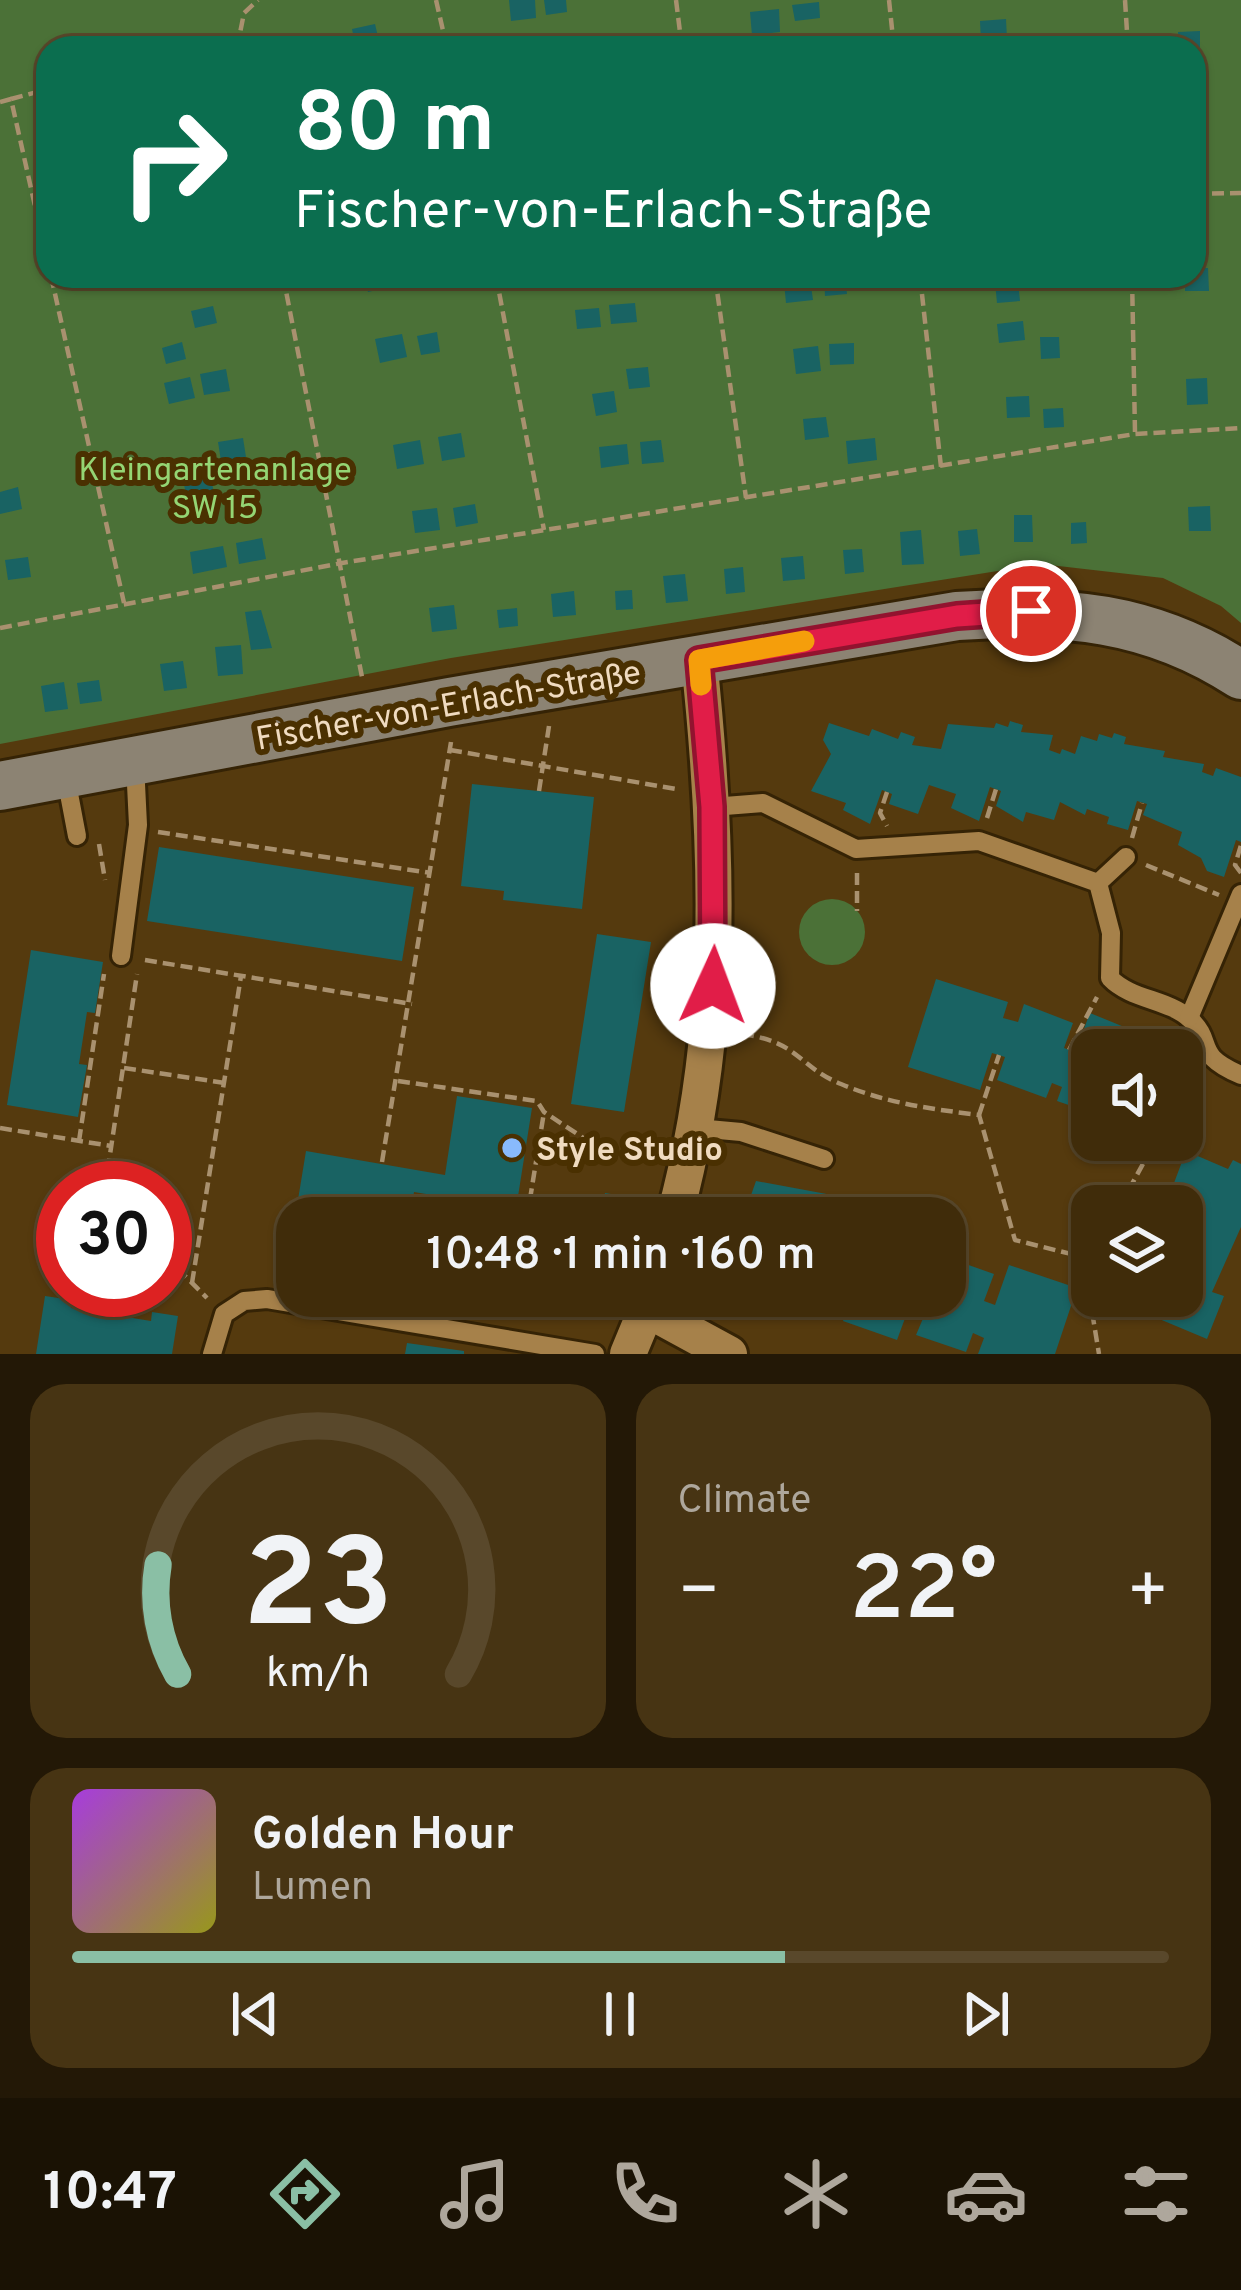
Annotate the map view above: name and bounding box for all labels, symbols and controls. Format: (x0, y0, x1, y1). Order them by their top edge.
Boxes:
text: 80 m (294, 75, 495, 181)
icon: right (96, 84, 252, 240)
text: Fischer-von-Erlach-Straße (294, 179, 932, 248)
park label: Kleingartenanlage SW 15 (78, 451, 352, 531)
pin (980, 560, 1082, 662)
icon: arrive (998, 578, 1064, 644)
street label: Fischer-von-Erlach-Straße (253, 653, 644, 762)
position arrow (650, 923, 776, 1049)
map controls (1071, 1029, 1203, 1317)
button: sound (1071, 1029, 1203, 1161)
place label: Style Studio (536, 1131, 723, 1173)
marker: Style Studio (499, 1135, 525, 1161)
speed limit sign: 30 (36, 1161, 192, 1317)
button: layers (1071, 1185, 1203, 1317)
text: 10:48 · 1 min · 160 m (427, 1228, 815, 1285)
text: Climate (678, 1478, 811, 1527)
text: 23 (242, 1513, 393, 1671)
text: 22° (850, 1538, 997, 1651)
text: − (678, 1553, 720, 1636)
text: + (1126, 1553, 1169, 1636)
text: km/h (266, 1648, 370, 1702)
text: Golden Hour (252, 1808, 514, 1865)
text: Lumen (252, 1865, 373, 1914)
icon: previous (222, 1981, 288, 2047)
icon: pause (587, 1981, 653, 2047)
icon: next (953, 1981, 1019, 2047)
icon: directions (263, 2152, 347, 2236)
icon: music (433, 2152, 517, 2236)
icon: phone (603, 2152, 687, 2236)
icon: climate (774, 2152, 858, 2236)
icon: car (944, 2152, 1028, 2236)
icon: filters (1114, 2152, 1198, 2236)
text: 10:47 (43, 2160, 177, 2229)

